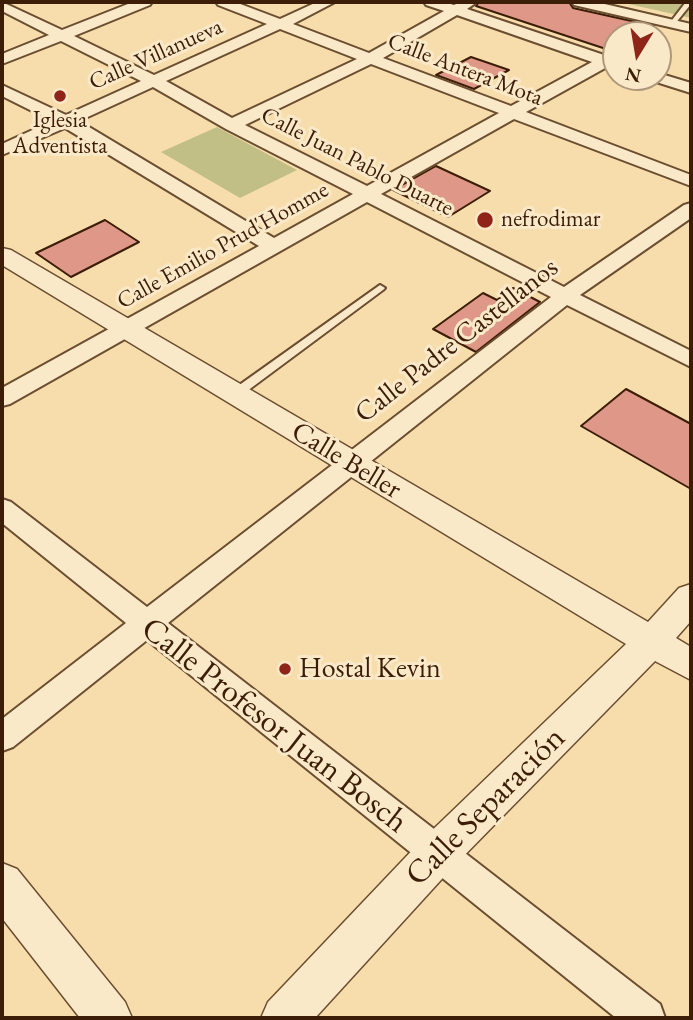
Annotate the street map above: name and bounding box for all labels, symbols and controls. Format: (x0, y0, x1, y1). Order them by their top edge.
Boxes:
street label: Calle Villanueva (85, 13, 227, 97)
north arrow (602, 21, 672, 91)
street label: Calle Antera Mota (384, 28, 546, 112)
text: N (623, 61, 643, 89)
marker: Iglesia Adventista (52, 88, 68, 104)
street label: Calle Juan Pablo Duarte (256, 102, 458, 222)
place label: Iglesia Adventista (13, 107, 107, 161)
street label: Calle Emilio Prud'Homme (113, 176, 333, 316)
place label: nefrodimar (501, 206, 601, 234)
marker: nefrodimar (475, 210, 495, 230)
street label: Calle Padre Castellanos (349, 251, 565, 431)
street label: Calle Beller (285, 415, 407, 507)
street label: Calle Profesor Juan Bosch (133, 610, 415, 842)
place label: Hostal Kevin (299, 652, 441, 686)
marker: Hostal Kevin (277, 661, 293, 677)
street label: Calle Separación (398, 719, 574, 895)

